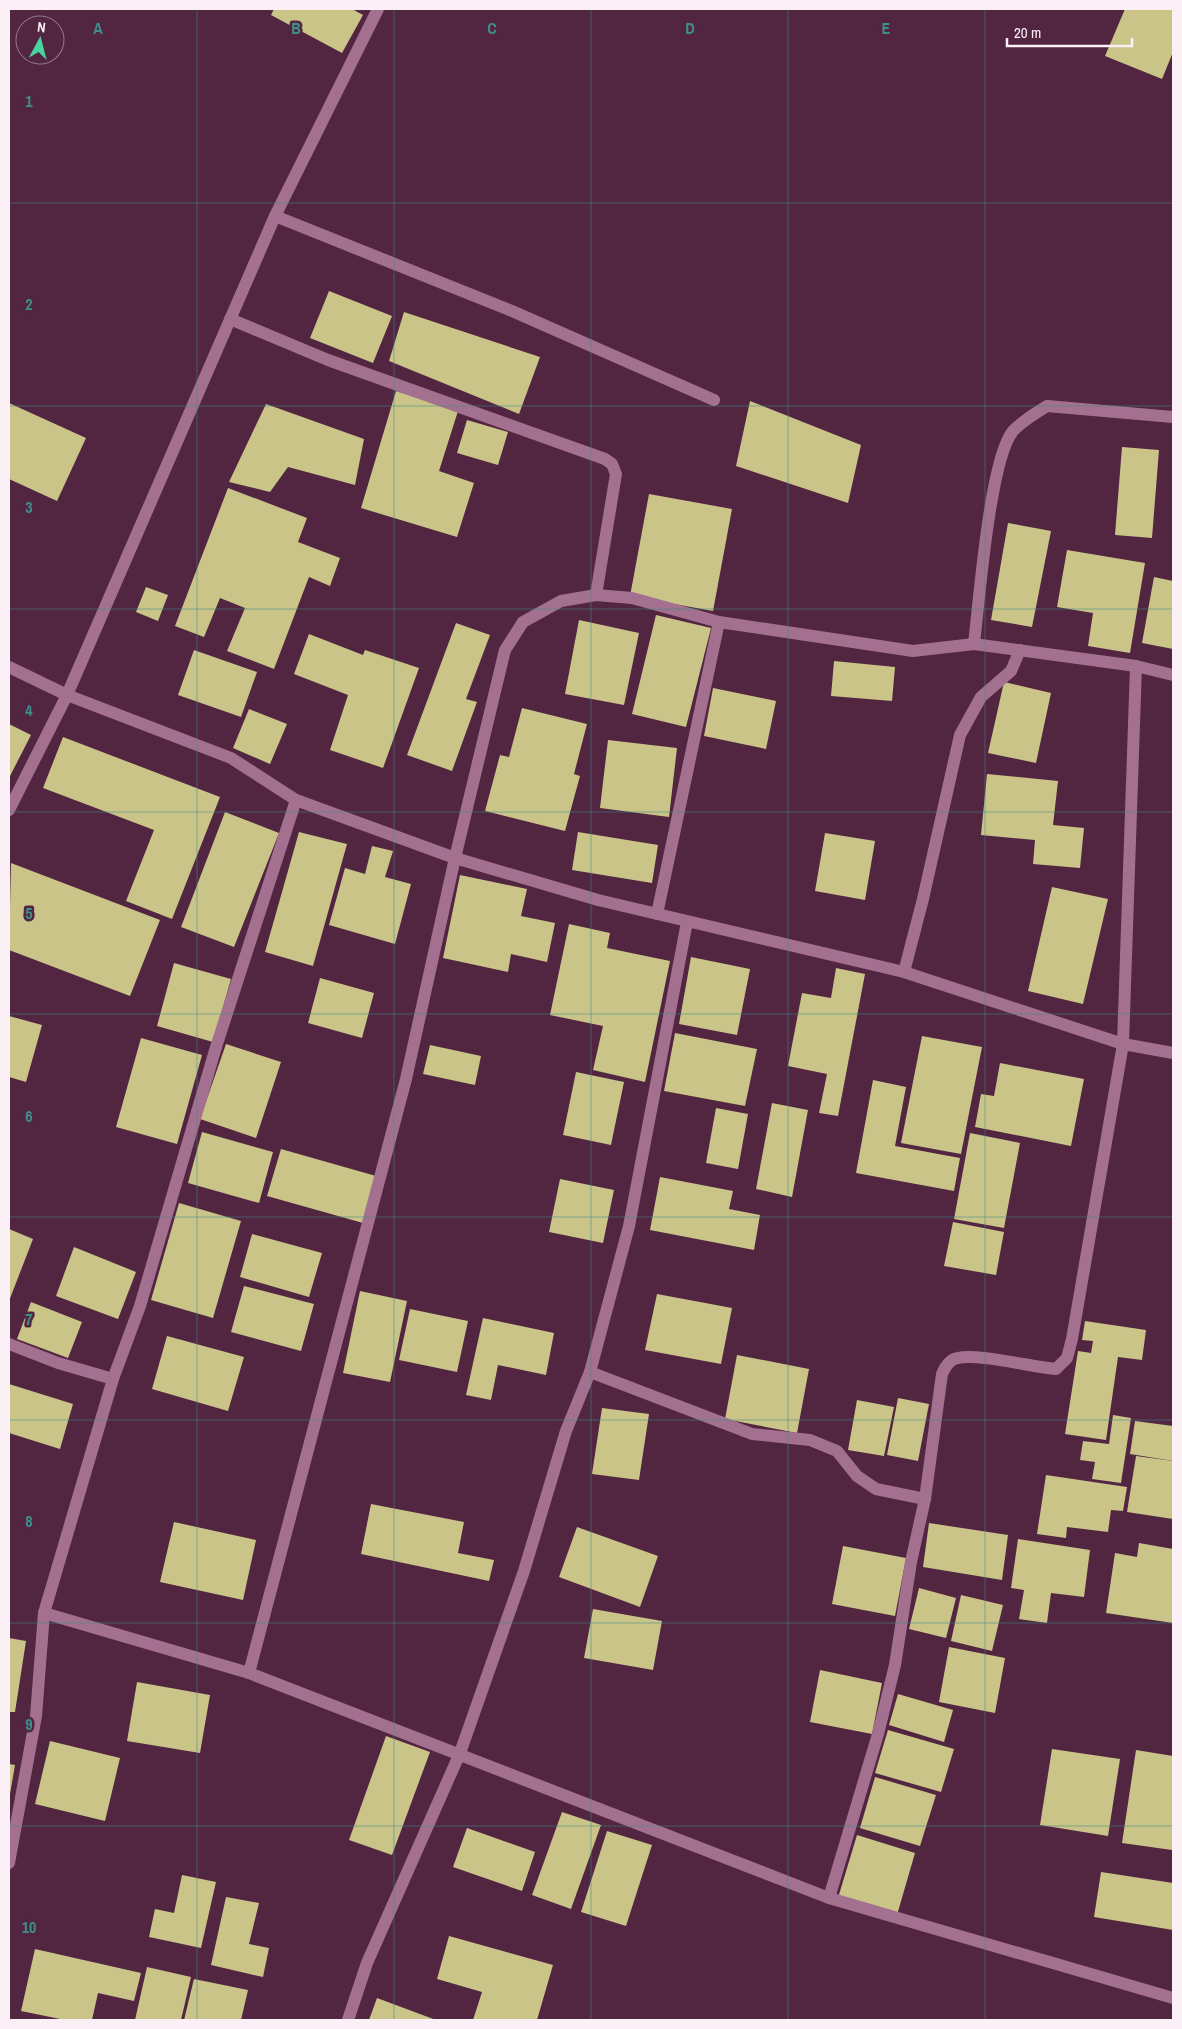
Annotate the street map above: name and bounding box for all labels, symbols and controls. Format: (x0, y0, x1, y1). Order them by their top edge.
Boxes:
north arrow (15, 15, 65, 65)
scale bar (1007, 15, 1132, 47)
text: A (93, 17, 103, 39)
text: B (291, 17, 301, 39)
text: C (487, 17, 497, 39)
text: D (685, 17, 695, 39)
text: E (882, 17, 891, 39)
text: N (36, 18, 47, 37)
text: 20 m (1014, 22, 1041, 43)
text: 1 (25, 90, 33, 112)
text: 2 (25, 293, 33, 315)
text: 3 (25, 496, 33, 518)
text: 4 (25, 699, 33, 721)
text: 5 (25, 902, 33, 924)
text: 6 (25, 1105, 33, 1127)
text: 7 (25, 1308, 33, 1330)
text: 8 (25, 1510, 33, 1532)
text: 9 (25, 1713, 33, 1735)
text: 10 (22, 1916, 36, 1938)

